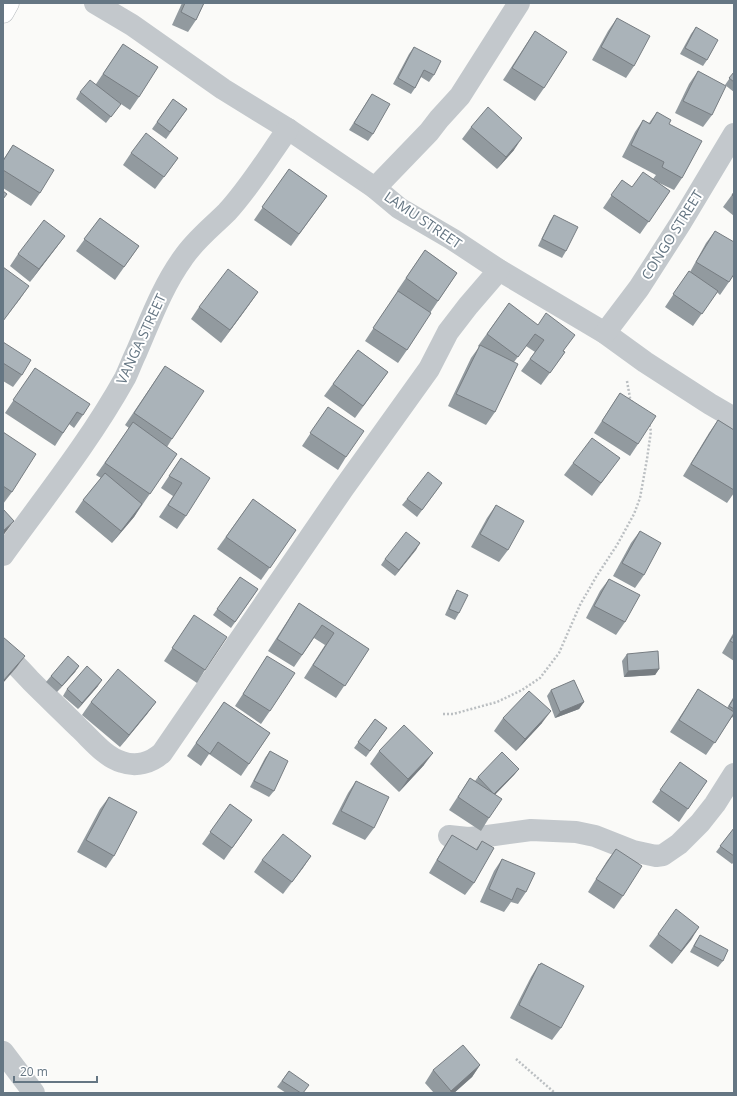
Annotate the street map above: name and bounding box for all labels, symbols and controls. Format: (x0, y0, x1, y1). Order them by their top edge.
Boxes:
street label: CONGO STREET (636, 186, 707, 283)
street label: LAMU STREET (381, 187, 466, 253)
street label: VANGA STREET (111, 290, 170, 387)
scale bar (14, 1058, 97, 1084)
text: 20 m (20, 1063, 48, 1080)

